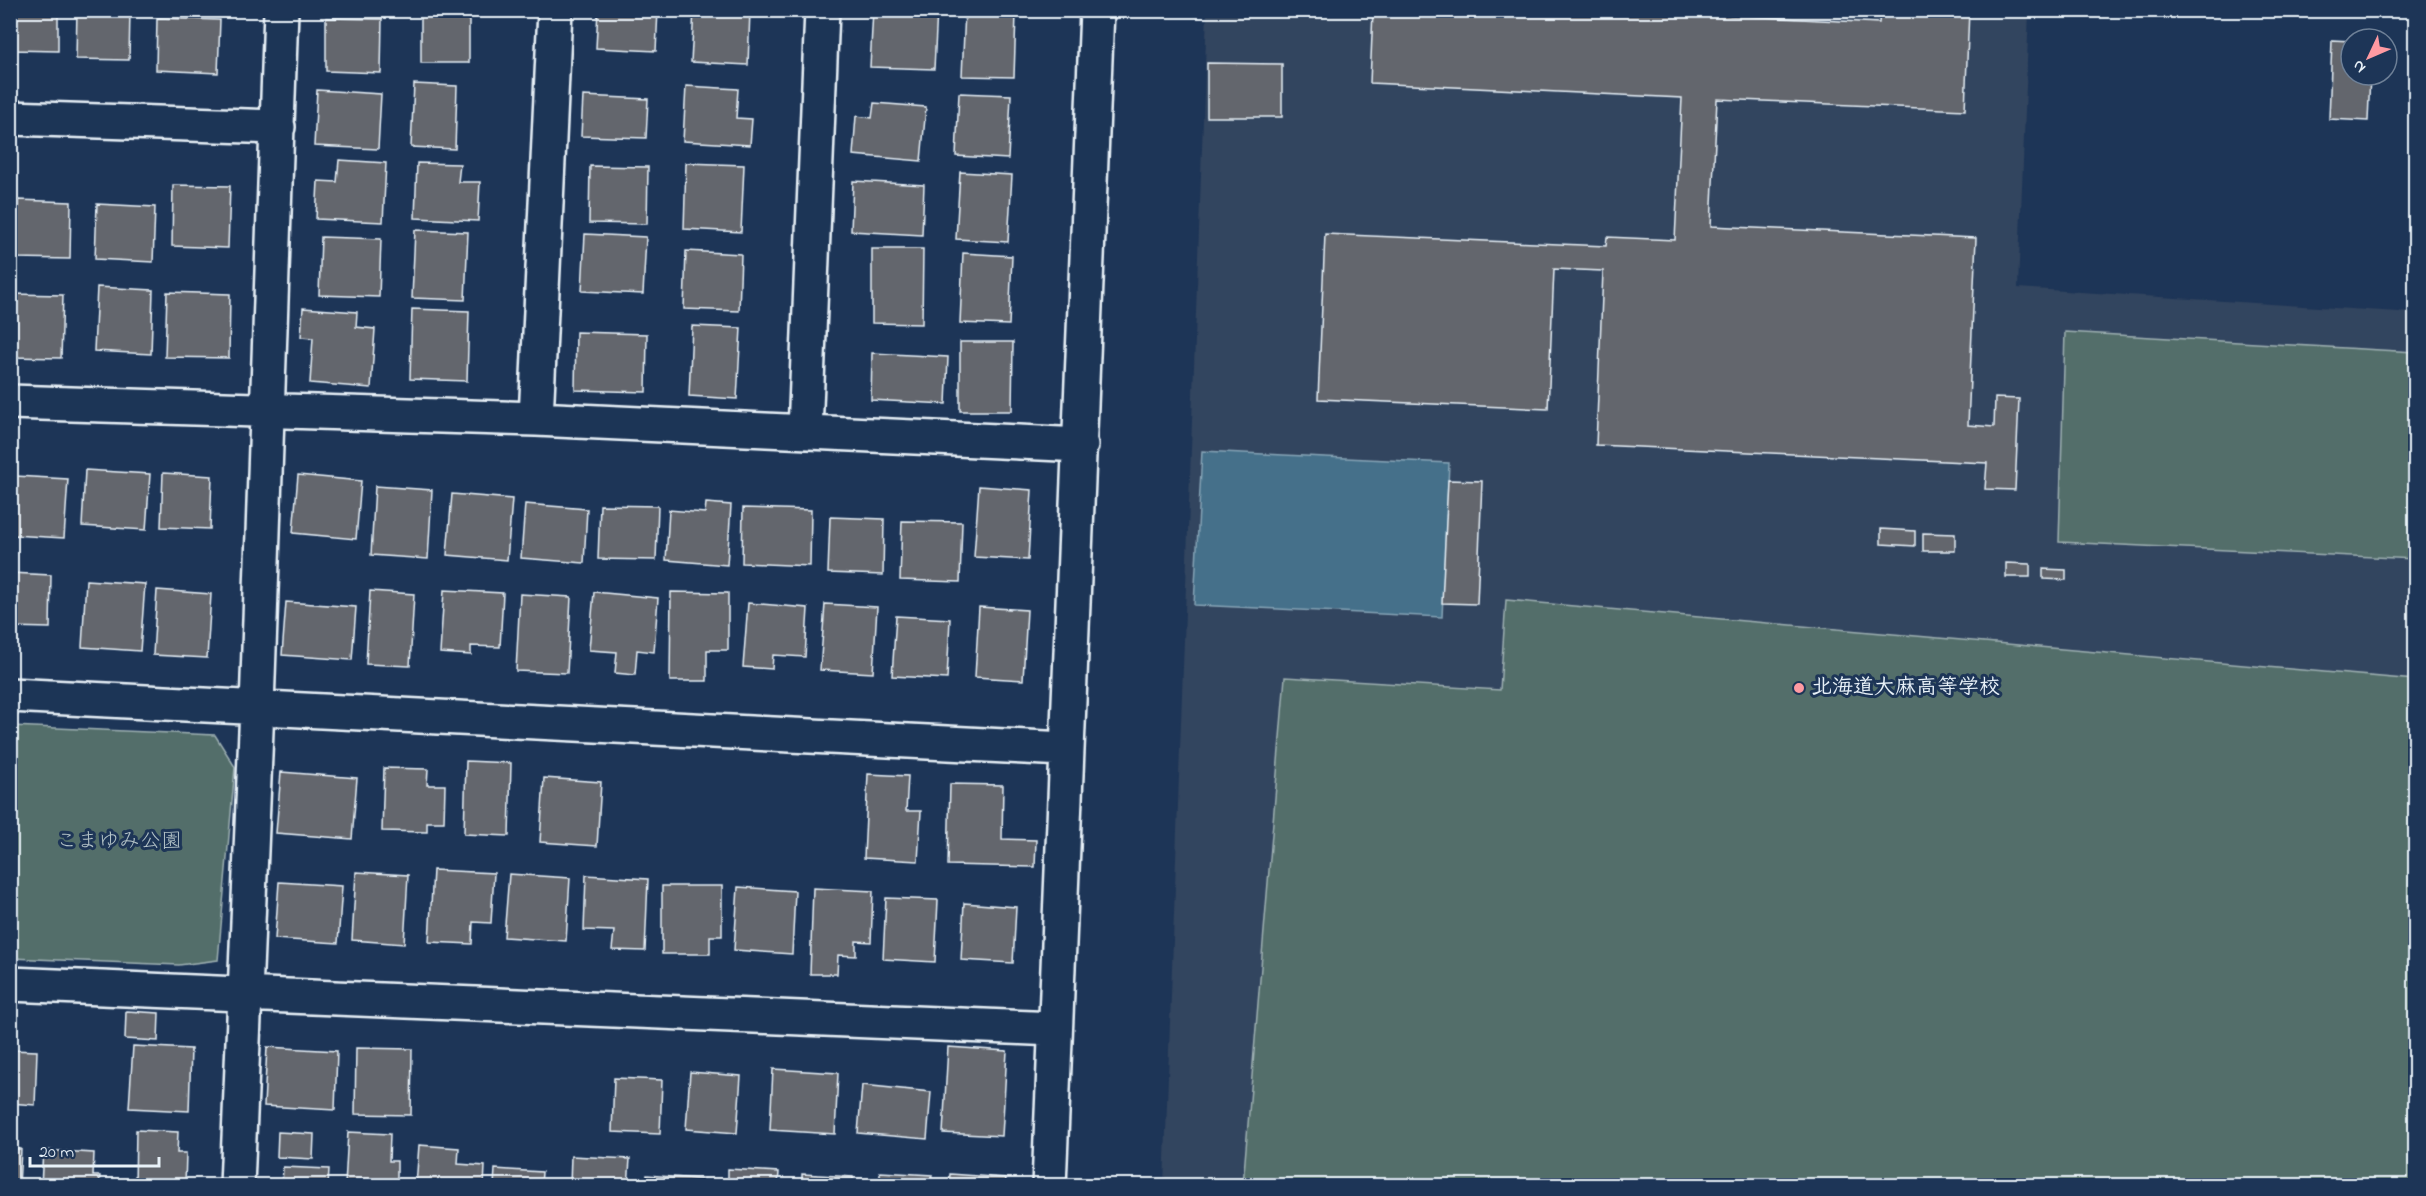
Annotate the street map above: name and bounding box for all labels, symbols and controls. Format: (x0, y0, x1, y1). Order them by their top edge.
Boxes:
north arrow (2339, 27, 2399, 87)
text: N (2347, 54, 2372, 78)
place label: 北海道大麻高等学校 (1811, 673, 2000, 703)
marker: 北海道大麻高等学校 (1792, 681, 1806, 695)
park label: こまゆみ公園 (56, 827, 182, 857)
scale bar (30, 1130, 159, 1168)
text: 20 m (39, 1140, 74, 1166)

